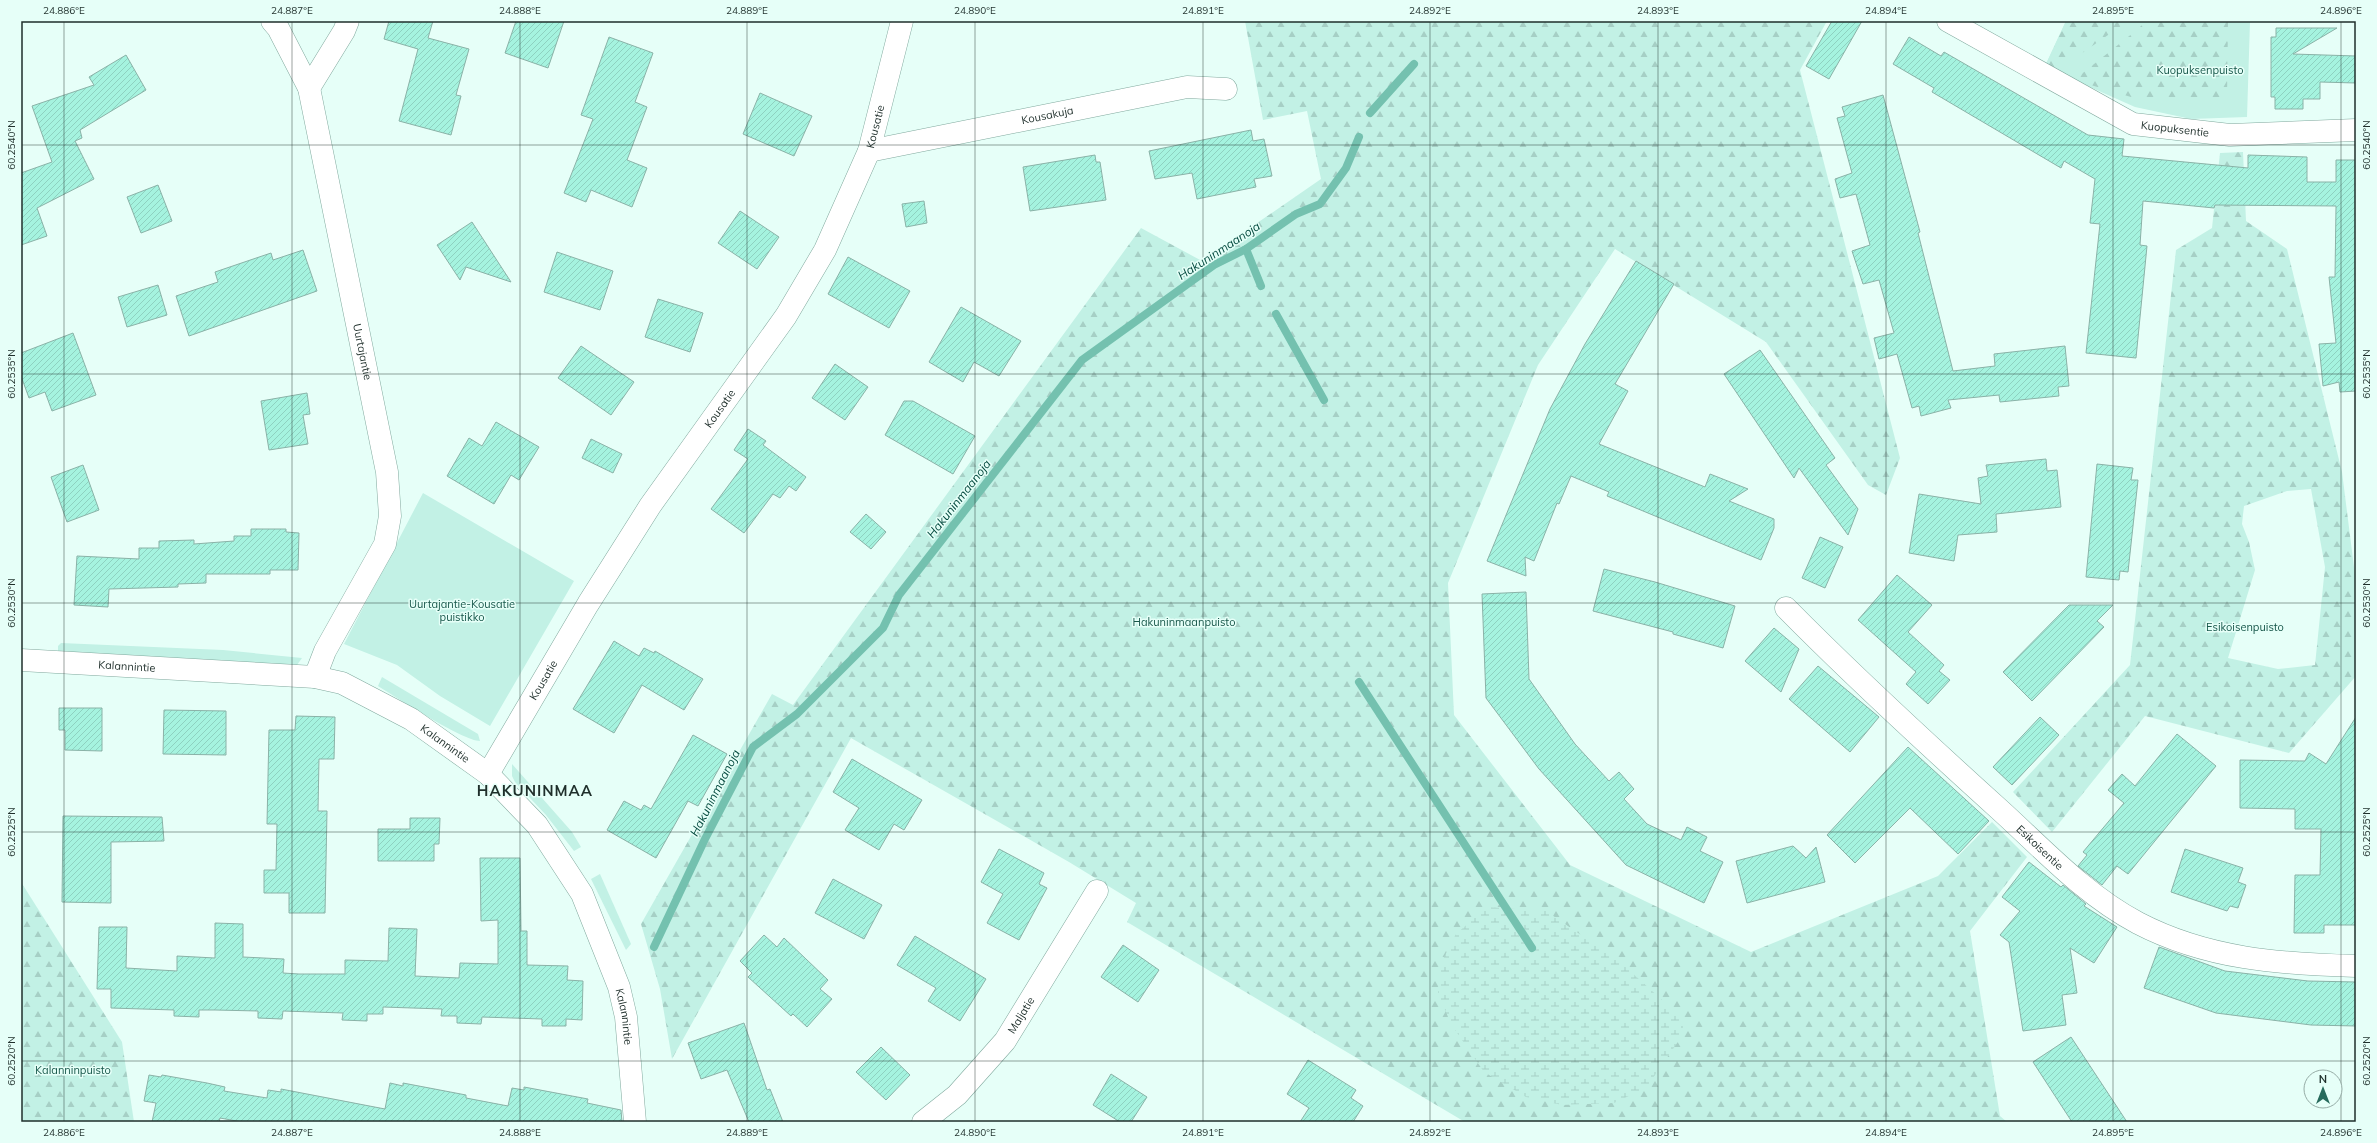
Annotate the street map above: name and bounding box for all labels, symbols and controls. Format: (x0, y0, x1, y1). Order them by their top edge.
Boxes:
text: 24.886°E (43, 4, 85, 17)
text: 24.887°E (271, 4, 313, 17)
text: 24.888°E (499, 4, 541, 17)
text: 24.889°E (726, 4, 768, 17)
text: 24.890°E (954, 4, 996, 17)
text: 24.891°E (1182, 4, 1224, 17)
text: 24.892°E (1409, 4, 1451, 17)
text: 24.893°E (1637, 4, 1679, 17)
text: 24.894°E (1865, 4, 1907, 17)
text: 24.895°E (2092, 4, 2134, 17)
text: 24.896°E (2320, 4, 2362, 17)
park label: Kuopuksenpuisto (2157, 63, 2243, 77)
street label: Kousakuja (1020, 103, 1075, 127)
street label: Kousatie (863, 104, 887, 150)
street label: Kuopuksentie (2140, 118, 2210, 140)
text: 60.2540°N (5, 120, 18, 170)
text: 60.2540°N (2360, 120, 2373, 170)
water label: Hakuninmaanoja (1175, 218, 1263, 283)
street label: Uurtajantie (350, 322, 375, 381)
text: 60.2535°N (5, 349, 18, 399)
text: 60.2535°N (2360, 349, 2373, 399)
street label: Kousatie (701, 387, 738, 431)
water label: Hakuninmaanoja (923, 457, 994, 541)
text: 60.2530°N (5, 578, 18, 628)
text: 60.2530°N (2360, 578, 2373, 628)
park label: Uurtajantie-Kousatie puistikko (409, 597, 515, 624)
park label: Hakuninmaanpuisto (1133, 615, 1235, 629)
park label: Esikoisenpuisto (2206, 620, 2284, 634)
street label: Kalannintie (98, 657, 156, 675)
street label: Kousatie (526, 658, 560, 703)
street label: Kalannintie (418, 721, 473, 766)
water label: Hakuninmaanoja (686, 747, 743, 839)
district label: HAKUNINMAA (477, 781, 593, 800)
text: 60.2525°N (5, 807, 18, 857)
text: 60.2525°N (2360, 807, 2373, 857)
street label: Esikoisentie (2014, 822, 2066, 873)
street label: Kalannintie (613, 987, 635, 1046)
street label: Maljatie (1004, 994, 1037, 1036)
text: 60.2520°N (5, 1036, 18, 1086)
text: 60.2520°N (2360, 1036, 2373, 1086)
park label: Kalanninpuisto (35, 1063, 111, 1077)
north arrow (2303, 1069, 2343, 1109)
text: N (2319, 1072, 2327, 1086)
text: 24.886°E (43, 1126, 85, 1139)
text: 24.887°E (271, 1126, 313, 1139)
text: 24.888°E (499, 1126, 541, 1139)
text: 24.889°E (726, 1126, 768, 1139)
text: 24.890°E (954, 1126, 996, 1139)
text: 24.891°E (1182, 1126, 1224, 1139)
text: 24.892°E (1409, 1126, 1451, 1139)
text: 24.893°E (1637, 1126, 1679, 1139)
text: 24.894°E (1865, 1126, 1907, 1139)
text: 24.895°E (2092, 1126, 2134, 1139)
text: 24.896°E (2320, 1126, 2362, 1139)

